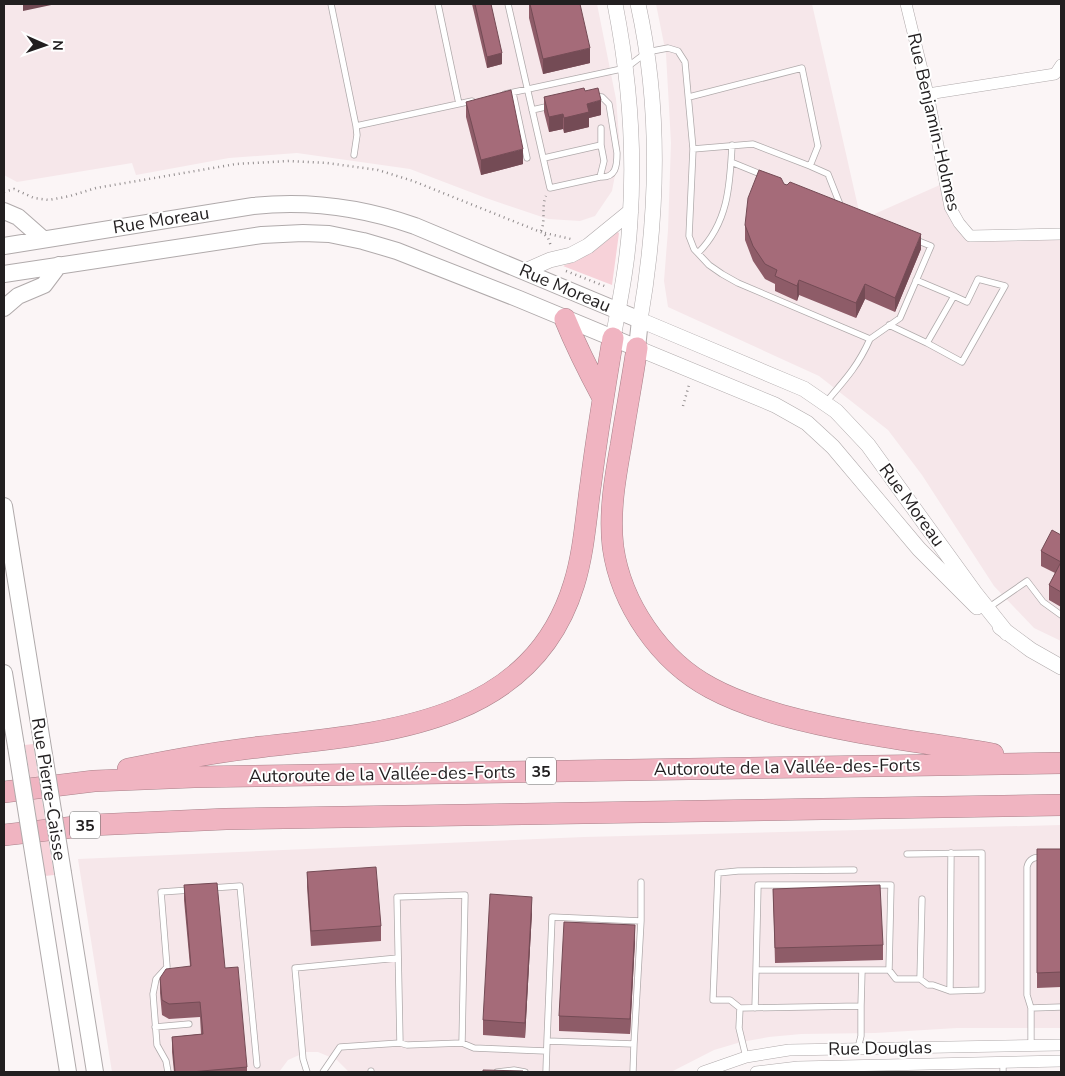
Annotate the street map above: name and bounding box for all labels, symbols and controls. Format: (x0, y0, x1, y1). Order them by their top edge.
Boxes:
north arrow (20, 20, 70, 70)
street label: Rue Benjamin-Holmes (902, 31, 966, 213)
text: N (48, 40, 67, 51)
street label: Rue Moreau (111, 201, 211, 239)
street label: Rue Moreau (516, 258, 614, 318)
street label: Rue Moreau (874, 459, 950, 551)
street label: Rue Pierre-Caisse (26, 716, 72, 862)
street label: Autoroute de la Vallée-des-Forts (653, 753, 921, 781)
road number: 35 (526, 758, 556, 784)
street label: Autoroute de la Vallée-des-Forts (248, 760, 516, 788)
road number: 35 (70, 812, 100, 838)
street label: Rue Douglas (828, 1035, 932, 1061)

